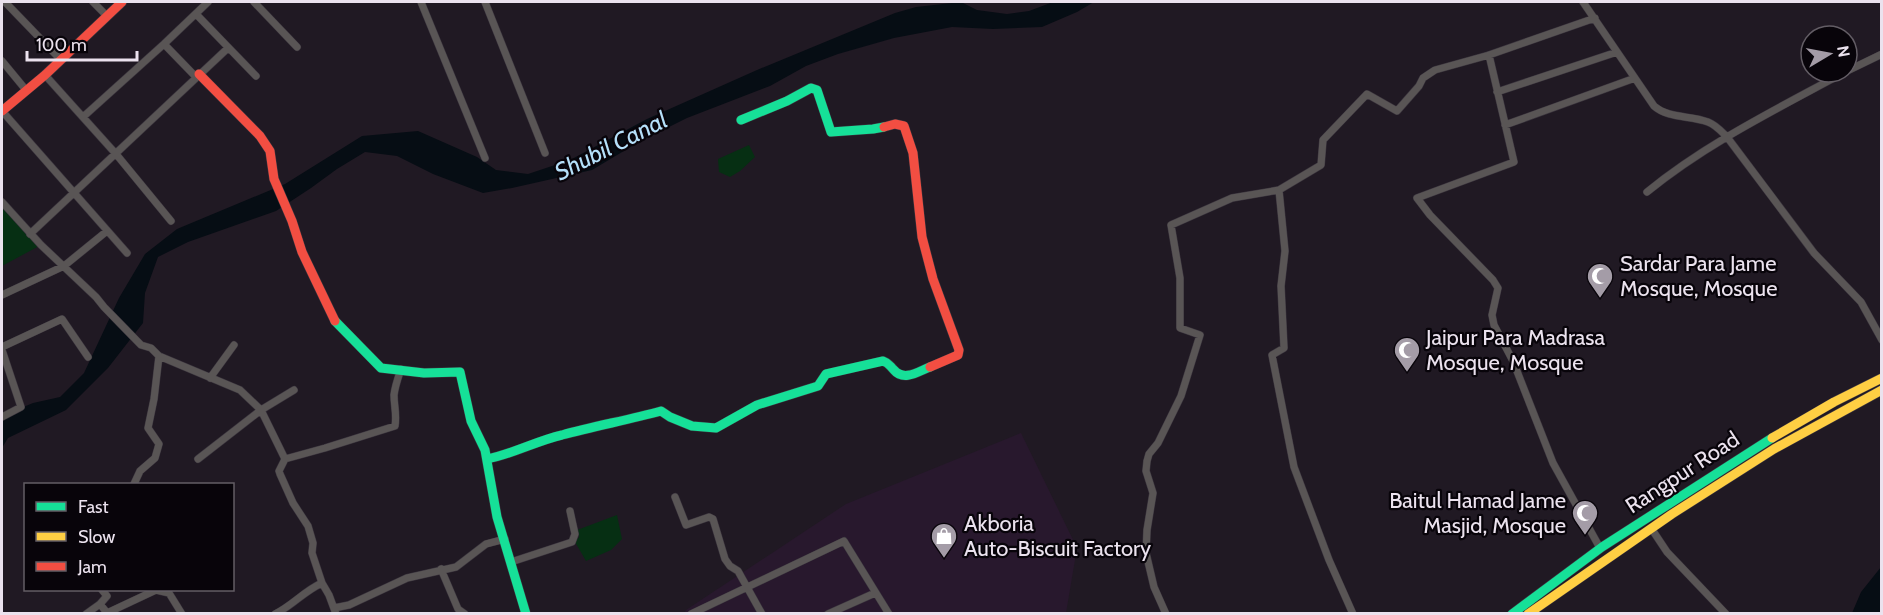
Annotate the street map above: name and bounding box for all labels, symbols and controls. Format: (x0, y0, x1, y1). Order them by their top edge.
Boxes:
scale bar (27, 24, 136, 62)
north arrow (1799, 24, 1859, 84)
text: 100 m (36, 34, 87, 56)
text: N (1833, 44, 1854, 59)
water label: Shubil Canal (550, 105, 672, 186)
place label: Sardar Para Jame Mosque, Mosque (1620, 250, 1777, 302)
mosque icon: Sardar Para Jame Mosque, Mosque (1585, 261, 1615, 299)
place label: Jaipur Para Madrasa Mosque, Mosque (1425, 324, 1605, 376)
mosque icon: Jaipur Para Madrasa Mosque, Mosque (1392, 335, 1422, 373)
street label: Rangpur Road (1620, 426, 1744, 519)
legend (24, 483, 234, 591)
place label: Baitul Hamad Jame Masjid, Mosque (1389, 487, 1566, 539)
text: Fast (78, 496, 109, 518)
mosque icon: Baitul Hamad Jame Masjid, Mosque (1570, 498, 1600, 536)
place label: Akboria Auto-Biscuit Factory (964, 510, 1151, 562)
shop icon: Akboria Auto-Biscuit Factory (929, 521, 959, 559)
text: Slow (78, 526, 115, 548)
text: Jam (77, 556, 107, 578)

